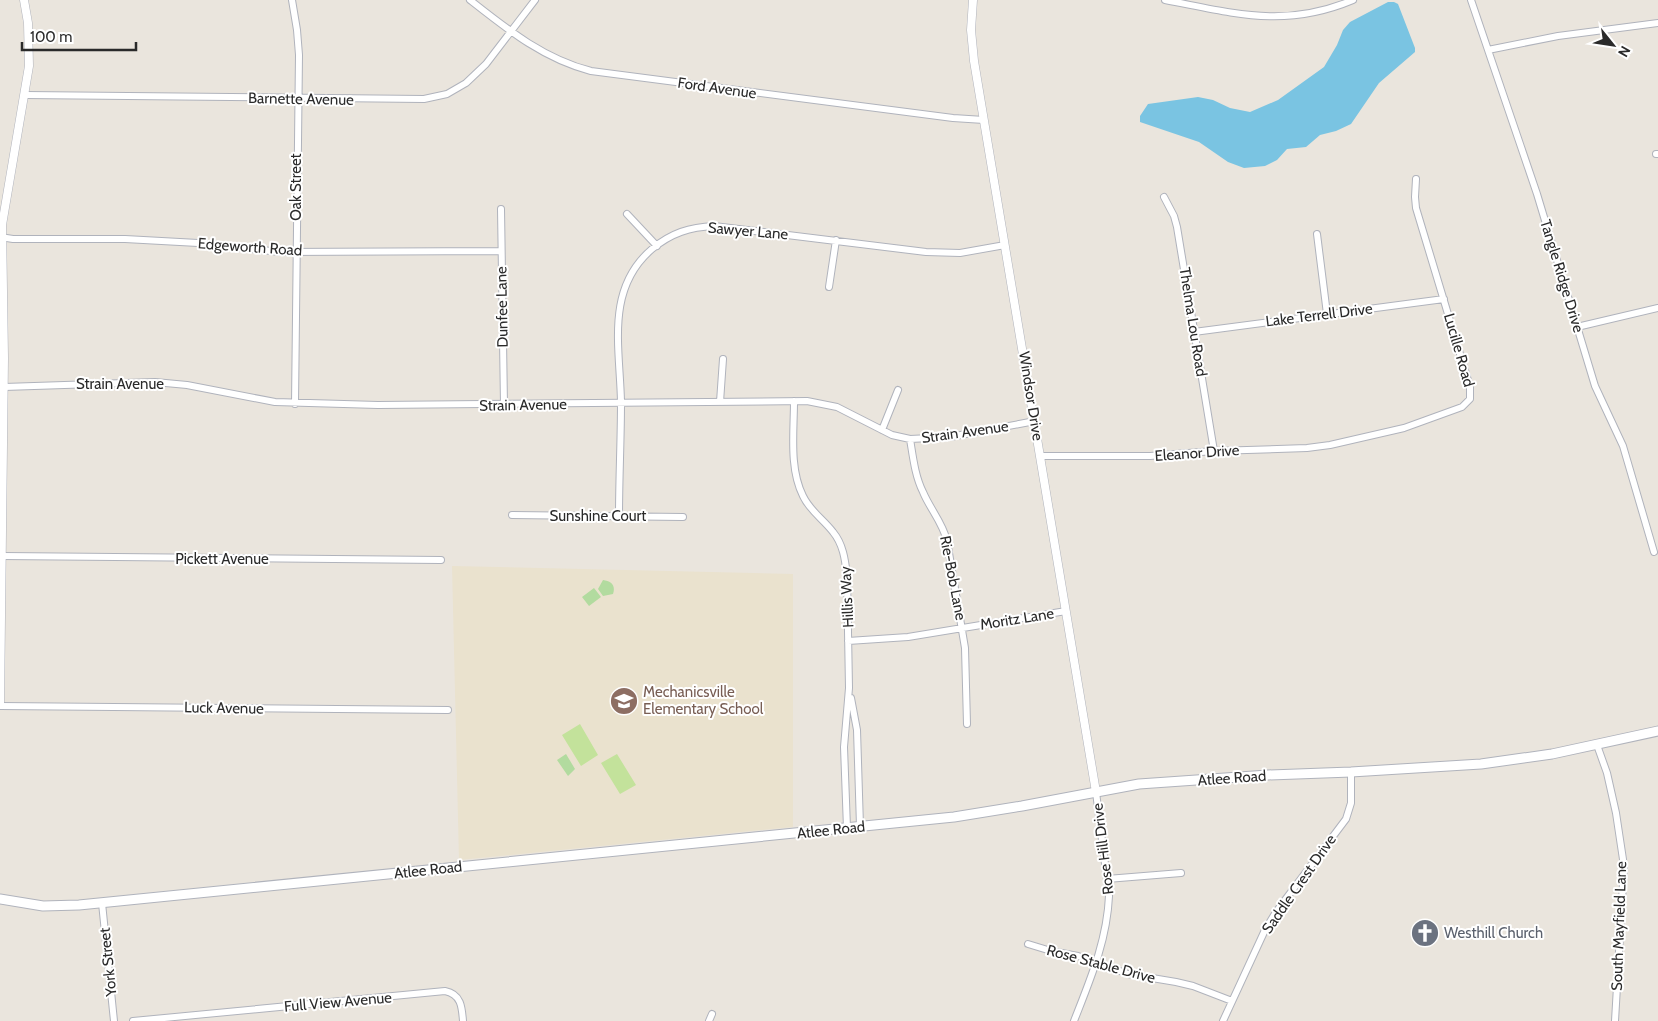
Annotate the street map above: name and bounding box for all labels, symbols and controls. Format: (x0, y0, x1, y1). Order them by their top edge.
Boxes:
scale bar (22, 20, 136, 52)
north arrow (1588, 20, 1638, 70)
text: 100 m (30, 28, 72, 46)
text: N (1614, 43, 1635, 60)
street label: Ford Avenue (677, 74, 758, 102)
street label: Barnette Avenue (248, 89, 354, 109)
street label: Oak Street (287, 153, 305, 221)
street label: Tangle Ridge Drive (1536, 217, 1588, 335)
street label: Sawyer Lane (707, 219, 789, 244)
street label: Edgeworth Road (197, 234, 303, 260)
street label: Dunfee Lane (492, 266, 512, 348)
street label: Thelma Lou Road (1175, 266, 1211, 378)
street label: Lake Terrell Drive (1264, 299, 1374, 330)
street label: Lucille Road (1440, 311, 1478, 389)
street label: Windsor Drive (1015, 350, 1047, 442)
street label: Strain Avenue (76, 375, 164, 393)
street label: Strain Avenue (479, 395, 567, 415)
street label: Strain Avenue (920, 417, 1010, 447)
street label: Eleanor Drive (1154, 441, 1240, 465)
street label: Sunshine Court (550, 507, 646, 525)
street label: Rie-Bob Lane (936, 534, 970, 622)
street label: Pickett Avenue (175, 550, 269, 568)
street label: Hillis Way (836, 565, 858, 628)
street label: Moritz Lane (979, 604, 1055, 634)
place label: Mechanicsville Elementary School (643, 683, 764, 718)
school or university icon: Mechanicsville Elementary School (609, 686, 639, 716)
street label: Luck Avenue (184, 698, 264, 718)
street label: Atlee Road (1197, 767, 1267, 789)
street label: Rose Hill Drive (1088, 802, 1118, 896)
street label: Atlee Road (796, 817, 866, 843)
street label: Saddle Crest Drive (1258, 831, 1340, 937)
street label: Atlee Road (393, 857, 463, 883)
street label: South Mayfield Lane (1608, 861, 1630, 991)
church icon: Westhill Church (1410, 918, 1440, 948)
place label: Westhill Church (1444, 924, 1543, 942)
street label: York Street (95, 927, 121, 998)
street label: Rose Stable Drive (1045, 941, 1158, 987)
street label: Full View Avenue (283, 988, 393, 1016)

